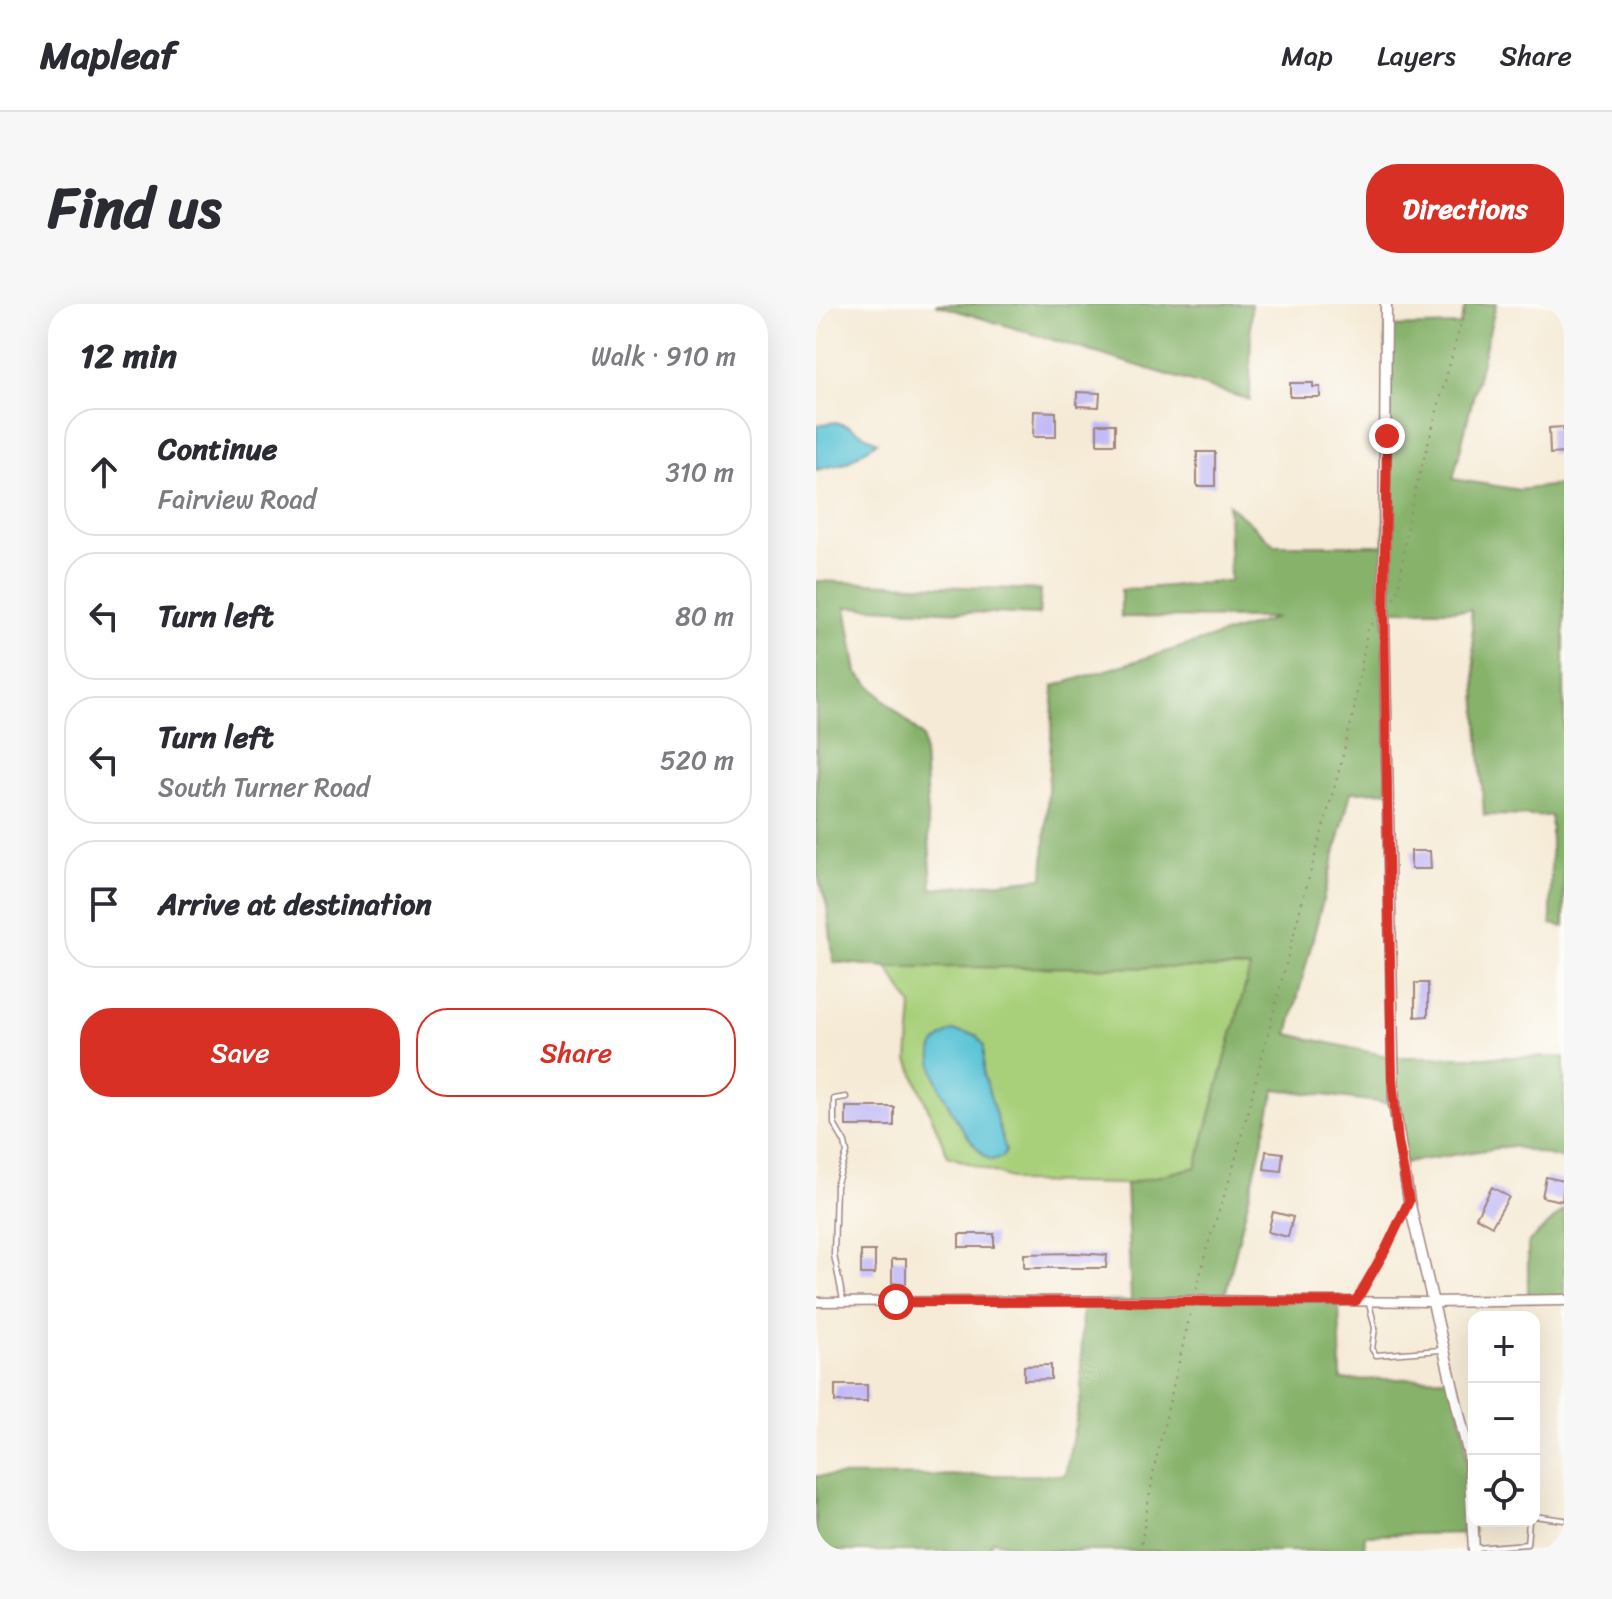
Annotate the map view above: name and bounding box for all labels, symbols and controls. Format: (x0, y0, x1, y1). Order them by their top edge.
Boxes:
text: Mapleaf (40, 22, 176, 89)
text: Map (1281, 31, 1333, 80)
text: Layers (1377, 31, 1456, 80)
text: Share (1500, 31, 1572, 80)
text: Find us (48, 159, 221, 258)
button: Directions (1366, 164, 1564, 253)
text: 12 min (80, 326, 177, 386)
text: Walk · 910 m (591, 333, 736, 379)
route end (1369, 418, 1405, 454)
text: Continue (158, 422, 277, 476)
text: 310 m (665, 449, 734, 495)
icon: ahead (82, 450, 126, 494)
text: Fairview Road (158, 476, 316, 522)
text: Turn left (158, 589, 274, 643)
text: 80 m (675, 593, 734, 639)
icon: left (82, 594, 126, 638)
text: Turn left (158, 710, 274, 764)
text: 520 m (660, 737, 734, 783)
icon: left (82, 738, 126, 782)
text: South Turner Road (158, 764, 370, 810)
text: Arrive at destination (158, 877, 432, 931)
icon: arrive (82, 882, 126, 926)
button: Save (80, 1008, 400, 1097)
button: Share (416, 1008, 736, 1097)
route start (878, 1284, 914, 1320)
map controls (1468, 1311, 1540, 1527)
button: + (1468, 1311, 1540, 1383)
button: − (1468, 1383, 1540, 1455)
button: locate (1468, 1455, 1540, 1527)

